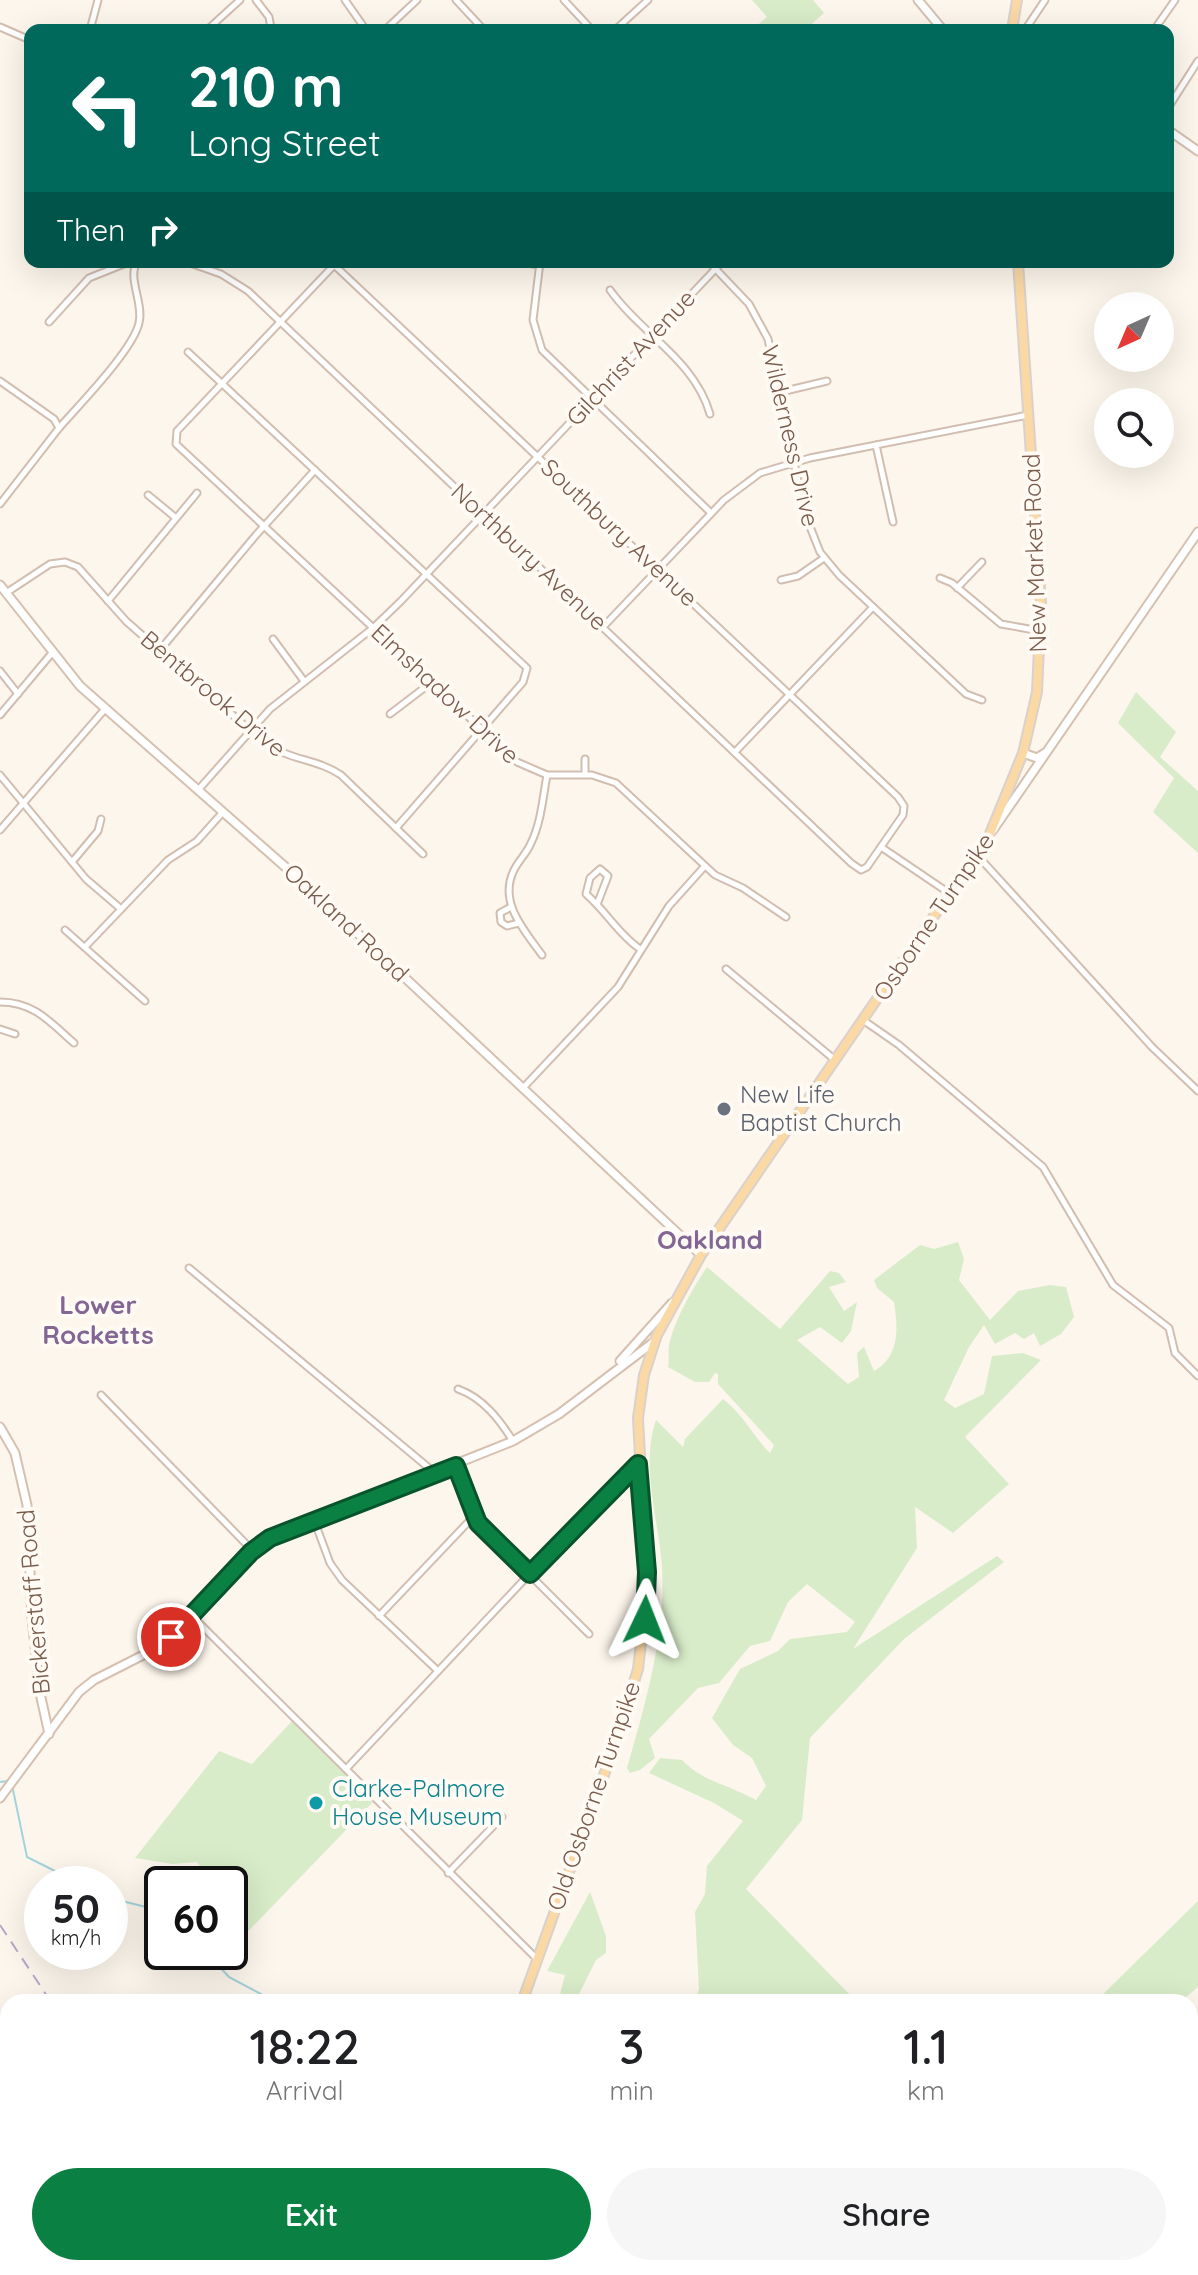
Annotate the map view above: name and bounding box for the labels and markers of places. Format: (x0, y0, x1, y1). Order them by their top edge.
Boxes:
place label: New Life Baptist Church (740, 1079, 902, 1137)
marker: New Life Baptist Church (715, 1100, 733, 1118)
pin (137, 1603, 205, 1671)
place label: Clarke-Palmore House Museum (332, 1773, 505, 1831)
marker: Clarke-Palmore House Museum (307, 1794, 325, 1812)

